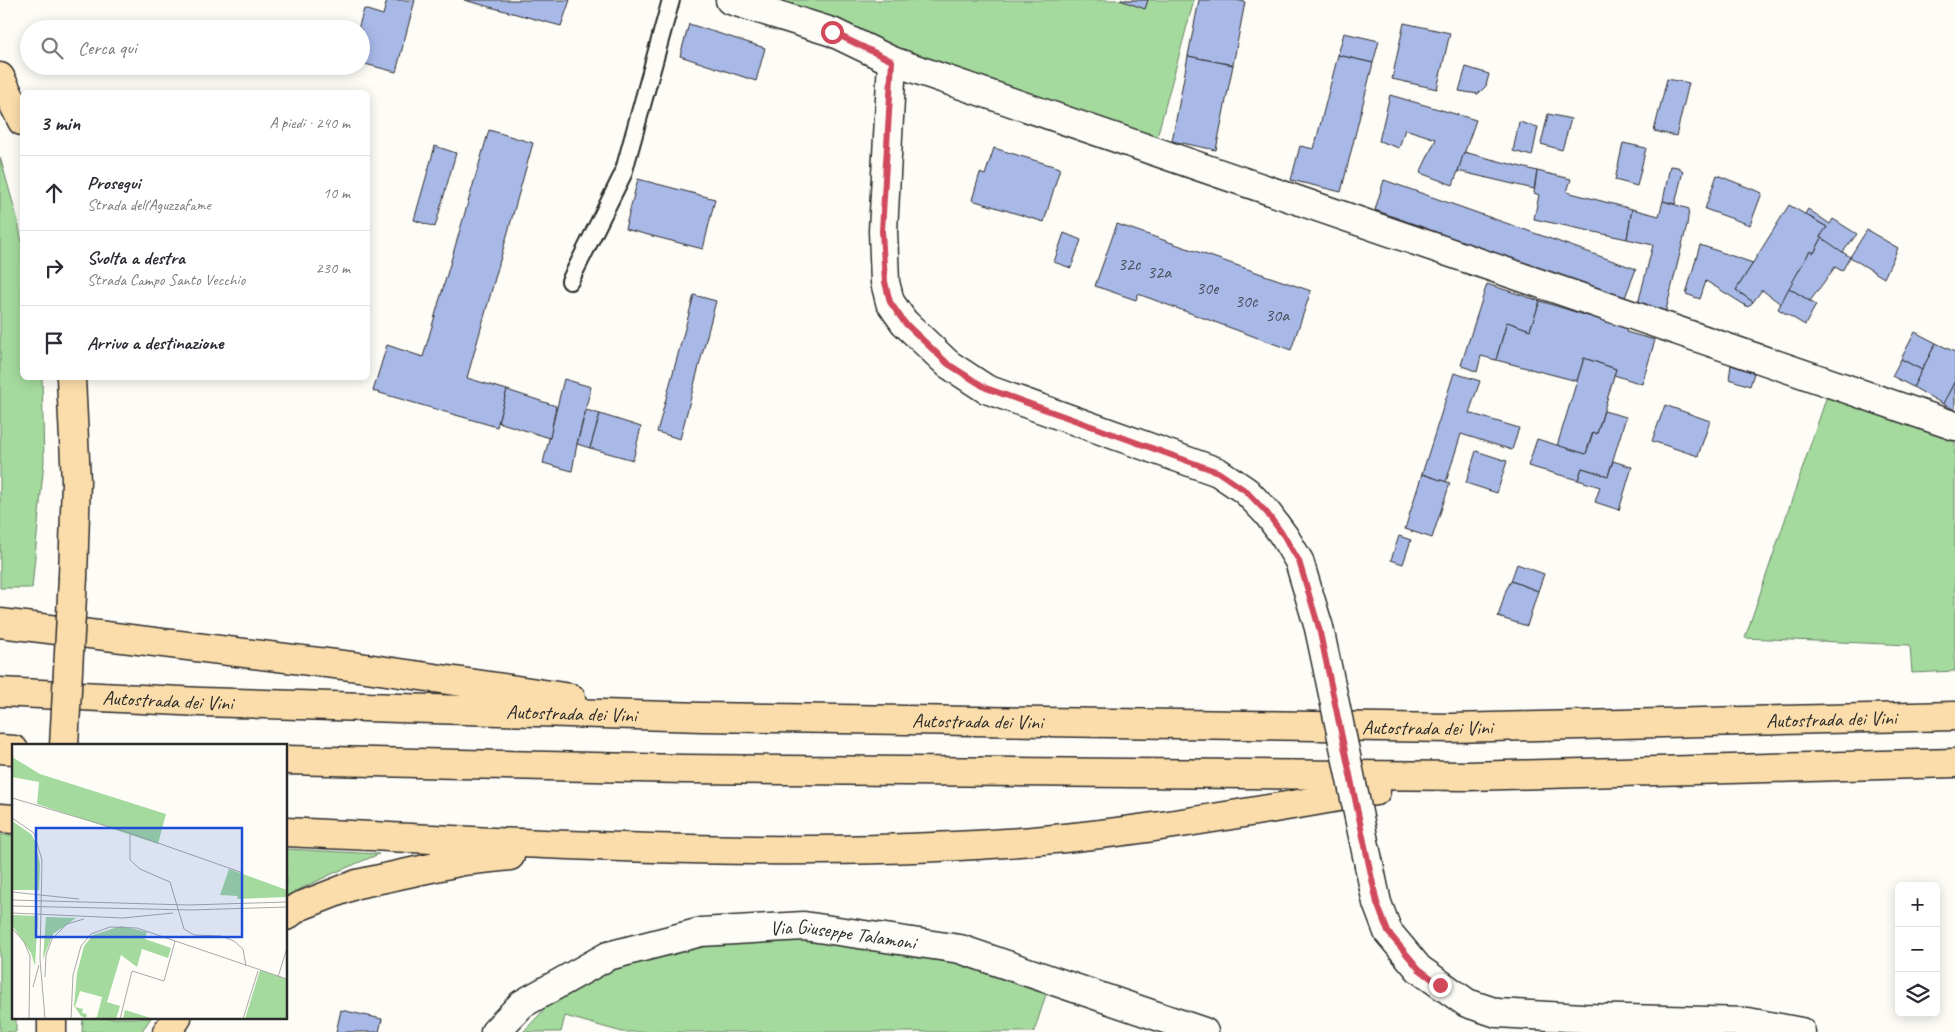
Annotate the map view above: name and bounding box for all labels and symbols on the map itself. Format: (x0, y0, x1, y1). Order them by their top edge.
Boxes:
route start (821, 21, 844, 44)
house number: 32c (1118, 253, 1142, 275)
house number: 32a (1147, 261, 1172, 283)
house number: 30e (1196, 277, 1219, 299)
house number: 30c (1235, 290, 1259, 312)
house number: 30a (1265, 304, 1290, 326)
street label: Autostrada dei Vini (102, 685, 236, 716)
street label: Autostrada dei Vini (506, 699, 639, 728)
street label: Autostrada dei Vini (1766, 705, 1899, 733)
street label: Autostrada dei Vini (912, 708, 1045, 735)
street label: Autostrada dei Vini (1362, 714, 1495, 741)
inset map (12, 744, 288, 1020)
street label: Via Giuseppe Talamoni (769, 913, 920, 955)
route end (1429, 974, 1452, 997)

